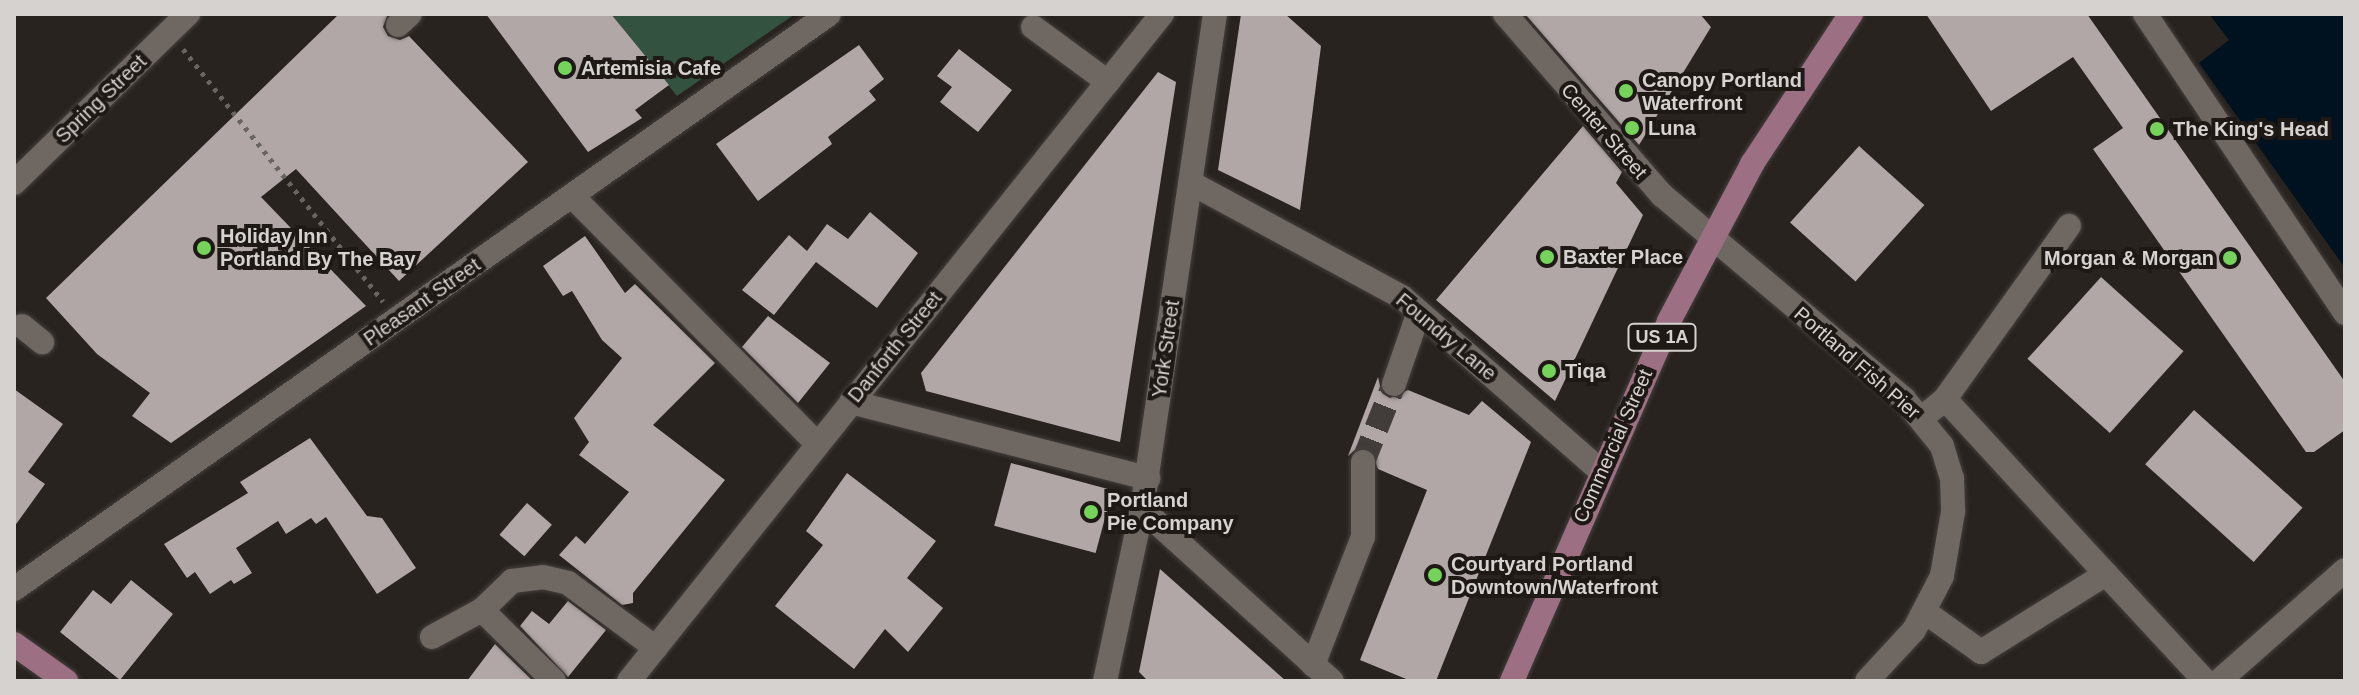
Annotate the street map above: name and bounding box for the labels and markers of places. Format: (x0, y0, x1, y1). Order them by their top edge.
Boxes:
place label: Artemisia Cafe (581, 56, 721, 80)
marker: Artemisia Cafe (556, 59, 574, 77)
place label: Canopy Portland Waterfront (1642, 68, 1802, 115)
marker: Canopy Portland Waterfront (1617, 82, 1635, 100)
place label: Luna (1648, 116, 1696, 140)
place label: The King's Head (2173, 117, 2329, 141)
marker: Luna (1623, 119, 1641, 137)
marker: The King's Head (2148, 120, 2166, 138)
place label: Holiday Inn Portland By The Bay (220, 224, 416, 271)
marker: Holiday Inn Portland By The Bay (195, 239, 213, 257)
place label: Baxter Place (1563, 245, 1683, 269)
place label: Morgan & Morgan (2044, 246, 2214, 270)
marker: Baxter Place (1538, 248, 1556, 266)
marker: Morgan & Morgan (2221, 249, 2239, 267)
place label: Tiqa (1565, 359, 1606, 383)
marker: Tiqa (1540, 362, 1558, 380)
place label: Portland Pie Company (1107, 488, 1234, 535)
marker: Portland Pie Company (1082, 503, 1100, 521)
place label: Courtyard Portland Downtown/Waterfront (1451, 552, 1658, 599)
marker: Courtyard Portland Downtown/Waterfront (1426, 566, 1444, 584)

